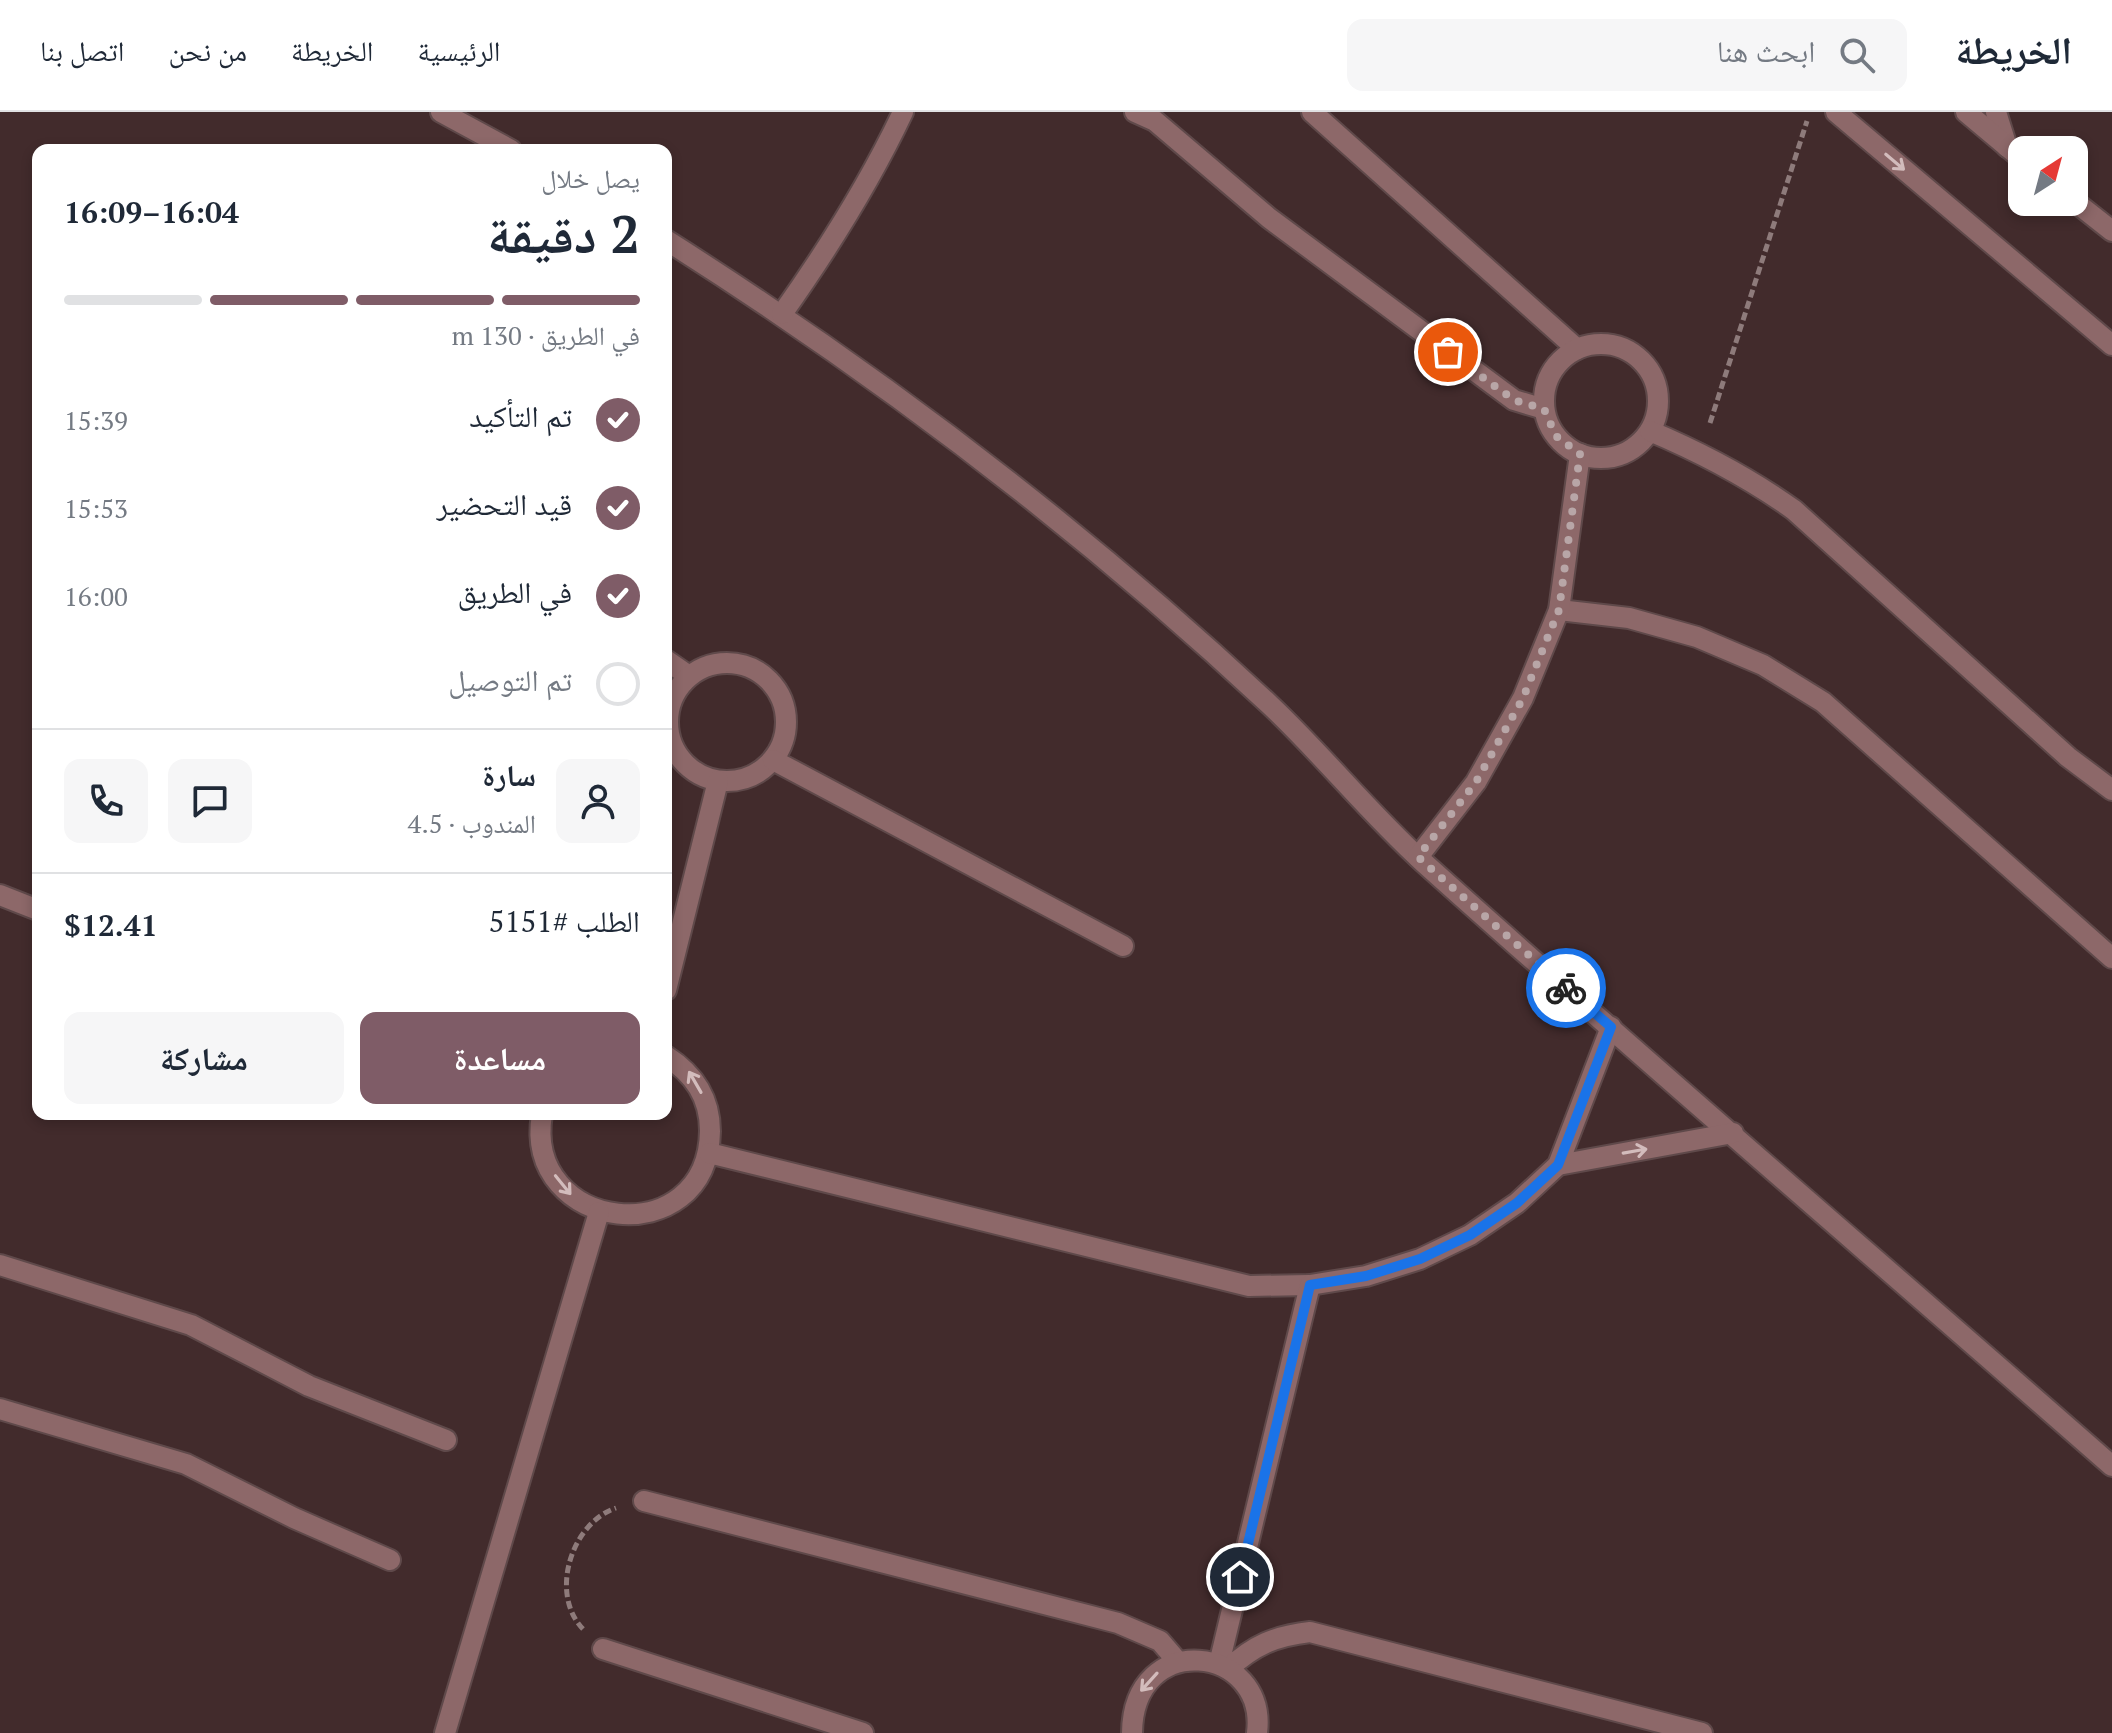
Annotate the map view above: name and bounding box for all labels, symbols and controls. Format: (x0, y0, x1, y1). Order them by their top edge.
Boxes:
search box (1347, 19, 1907, 91)
text: الخريطة (1955, 25, 2072, 75)
text: ابحث هنا (1717, 31, 1815, 71)
text: اتصل بنا (40, 32, 124, 69)
text: من نحن (168, 32, 247, 69)
text: الخريطة (291, 32, 374, 69)
text: الرئيسية (418, 32, 501, 69)
icon: search (1835, 33, 1879, 77)
north arrow (2008, 136, 2088, 216)
map controls (2008, 136, 2088, 216)
one-way arrow (1885, 153, 1905, 171)
text: يصل خلال (541, 161, 640, 195)
text: 16:04–16:09 (64, 192, 239, 232)
text: 2 دقيقة (487, 199, 640, 268)
text: في الطريق · 130 m (451, 318, 640, 352)
pin (1414, 318, 1482, 386)
icon: bag (1426, 330, 1470, 374)
text: تم التأكيد (469, 396, 572, 436)
icon: check (596, 398, 640, 442)
text: 15:39 (64, 403, 128, 437)
text: قيد التحضير (437, 484, 572, 524)
icon: check (596, 486, 640, 530)
text: 15:53 (64, 491, 128, 525)
text: في الطريق (457, 572, 572, 612)
icon: check (596, 574, 640, 618)
text: 16:00 (64, 579, 128, 613)
text: تم التوصيل (448, 660, 572, 700)
text: سارة (482, 755, 536, 795)
button: phone (64, 759, 148, 843)
button: chat (168, 759, 252, 843)
button: person (556, 759, 640, 843)
text: المندوب · 4.5 (408, 806, 536, 840)
text: الطلب #5151 (489, 901, 640, 941)
text: $12.41 (64, 905, 158, 945)
courier (1526, 948, 1606, 1028)
icon: bike (1544, 966, 1588, 1010)
button: مشاركة (64, 1012, 344, 1104)
button: مساعدة (360, 1012, 640, 1104)
one-way arrow (687, 1071, 703, 1094)
one-way arrow (1622, 1142, 1647, 1157)
one-way arrow (553, 1175, 571, 1196)
pin (1206, 1543, 1274, 1611)
icon: home (1218, 1555, 1262, 1599)
one-way arrow (1140, 1671, 1159, 1692)

